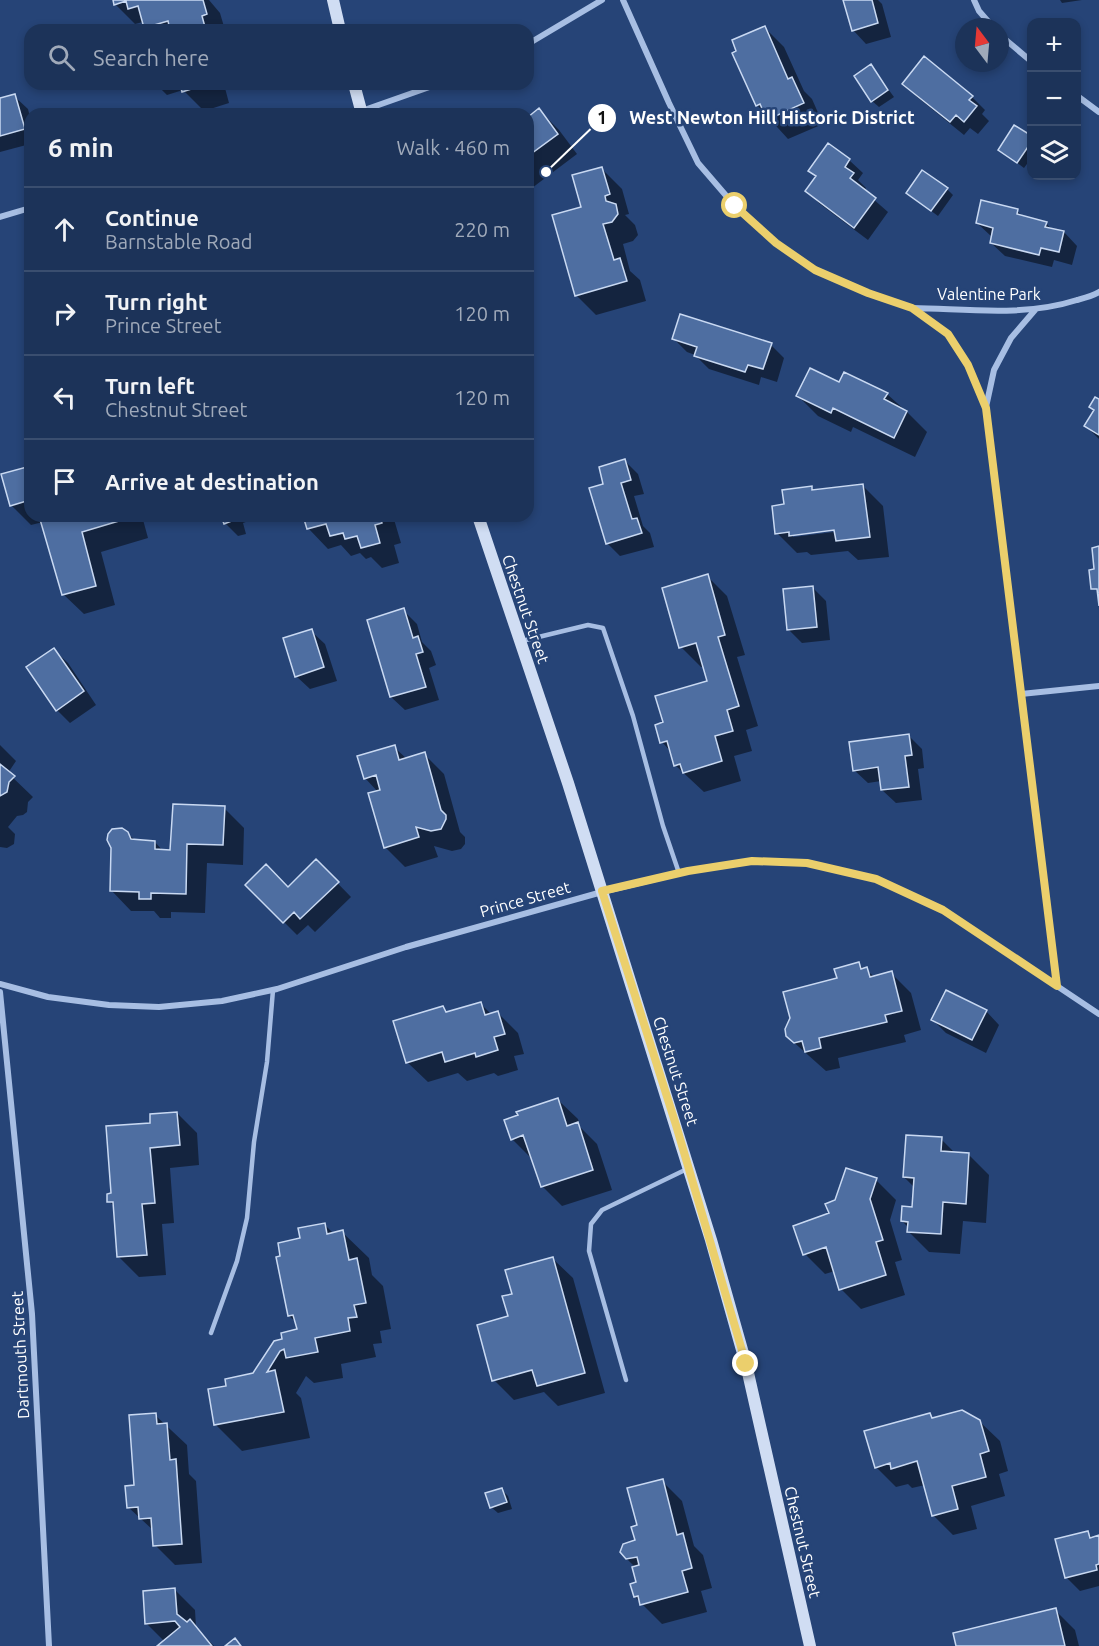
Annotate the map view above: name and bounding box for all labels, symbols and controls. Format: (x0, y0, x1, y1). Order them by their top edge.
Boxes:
north arrow (955, 18, 1009, 72)
map controls (1027, 18, 1081, 180)
button: + (1027, 18, 1081, 72)
search box (24, 24, 534, 90)
icon: search (45, 41, 78, 74)
text: Search here (93, 45, 209, 70)
button: − (1027, 72, 1081, 126)
callout: West Newton Hill Historic District (587, 100, 926, 136)
text: 1 (597, 107, 607, 127)
text: West Newton Hill Historic District (629, 107, 915, 127)
button: layers (1027, 126, 1081, 180)
text: 6 min (48, 133, 114, 162)
text: Walk · 460 m (397, 136, 510, 159)
route start (721, 192, 747, 218)
text: Continue (105, 205, 199, 230)
icon: ahead (48, 213, 81, 246)
text: 220 m (454, 218, 510, 241)
text: Barnstable Road (105, 230, 252, 253)
street label: Valentine Park (937, 285, 1041, 303)
text: Turn right (105, 289, 207, 314)
icon: right (48, 297, 81, 330)
text: 120 m (454, 302, 510, 325)
text: Prince Street (105, 314, 222, 337)
text: Turn left (105, 373, 195, 398)
icon: left (48, 381, 81, 414)
text: 120 m (454, 386, 510, 409)
text: Chestnut Street (105, 398, 247, 421)
icon: arrive (48, 465, 81, 498)
text: Arrive at destination (105, 469, 319, 494)
street label: Chestnut Street (499, 552, 553, 666)
street label: Prince Street (478, 877, 573, 920)
street label: Chestnut Street (650, 1014, 702, 1129)
street label: Dartmouth Street (8, 1290, 32, 1419)
route end (732, 1350, 758, 1376)
street label: Chestnut Street (781, 1484, 825, 1600)

